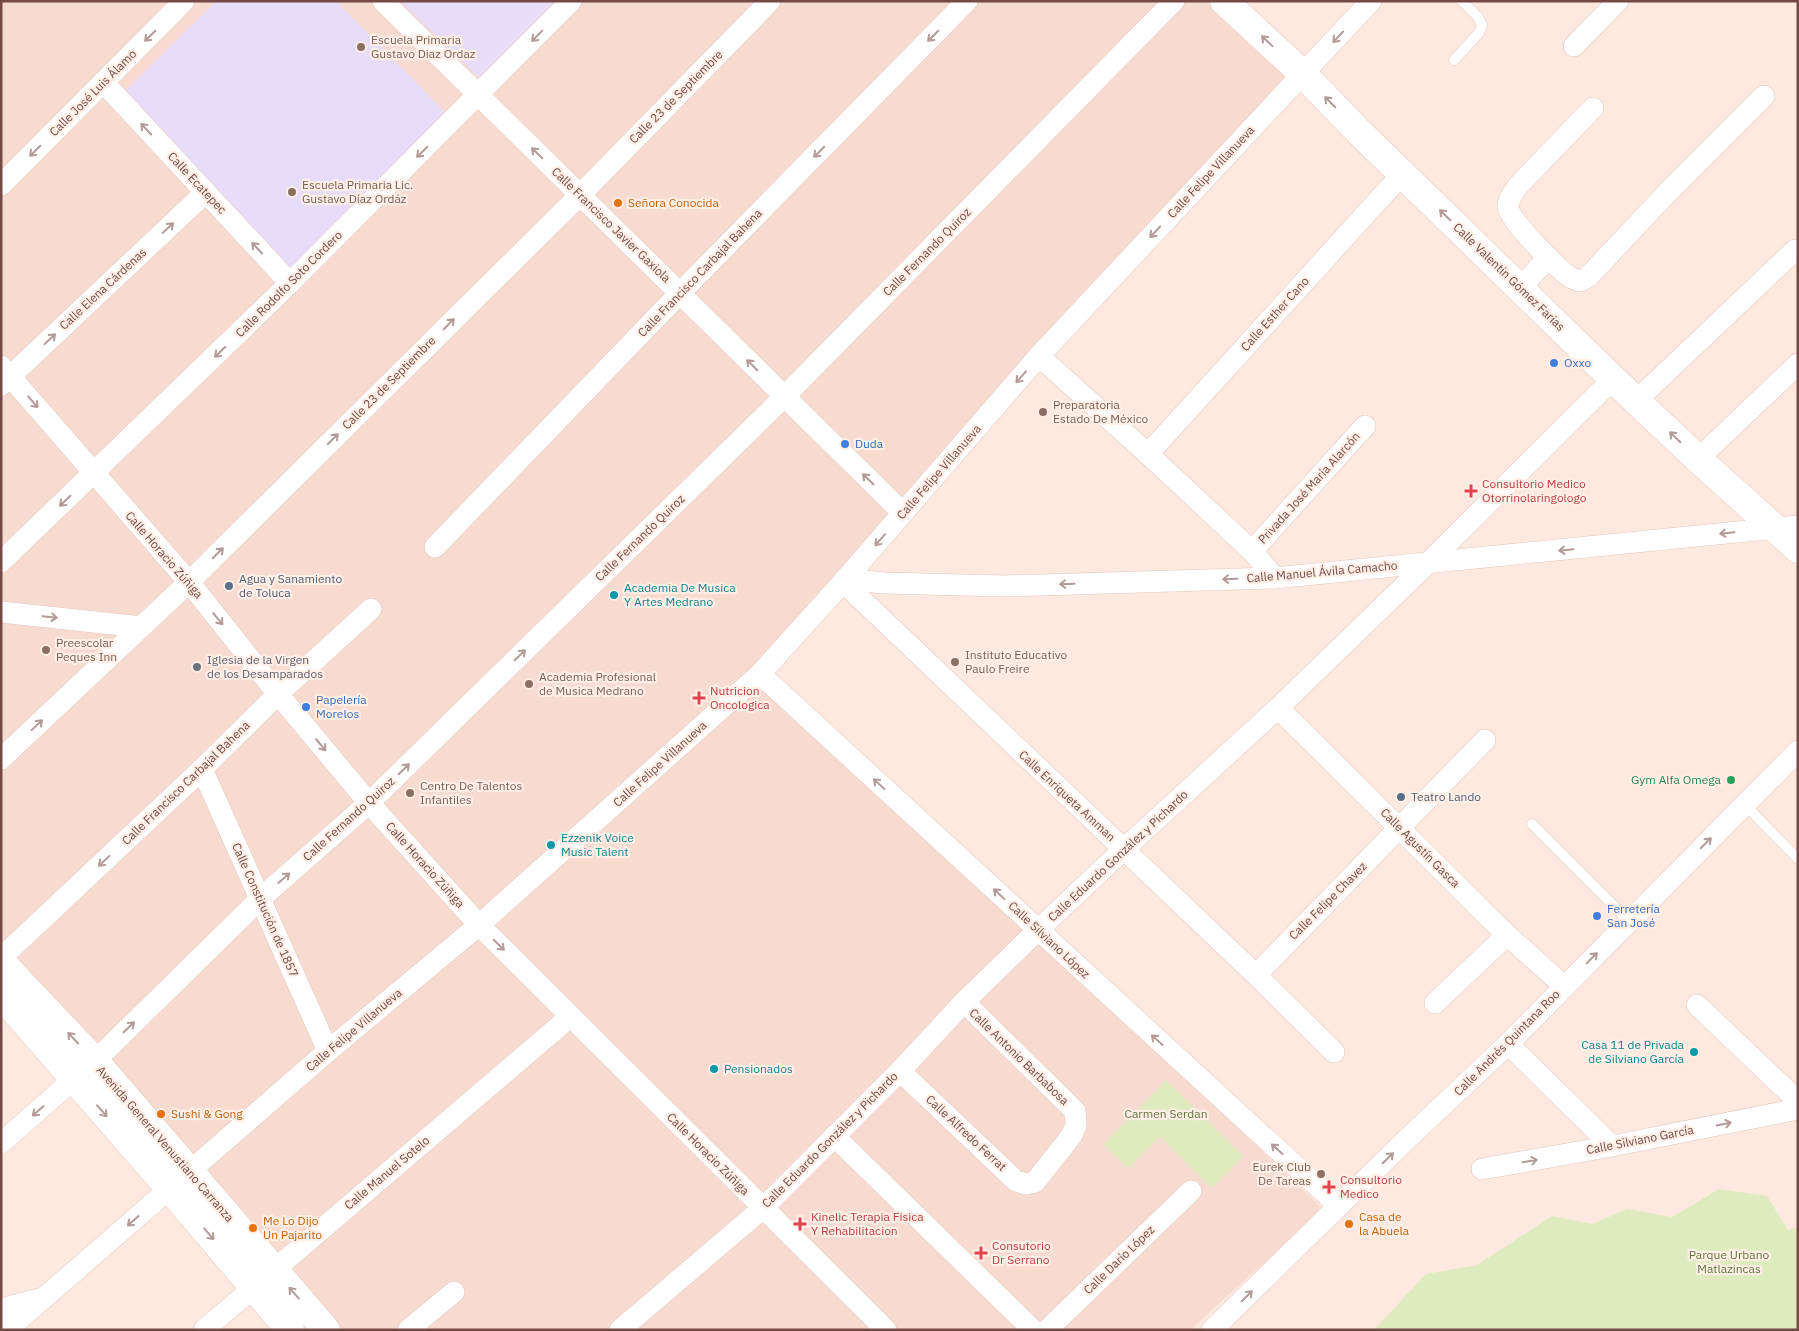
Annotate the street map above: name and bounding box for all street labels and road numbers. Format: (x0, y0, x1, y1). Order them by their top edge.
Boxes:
street label: Calle José Luis Álamo (46, 46, 139, 139)
street label: Calle 23 de Septiembre (626, 47, 726, 146)
street label: Calle Felipe Villanueva (1164, 122, 1258, 221)
street label: Calle Ecatepec (165, 149, 230, 217)
street label: Calle Francisco Javier Gaxiola (549, 164, 674, 286)
street label: Calle Fernando Quiroz (879, 204, 974, 299)
street label: Calle Francisco Carbajal Bahena (634, 205, 765, 340)
street label: Calle Valentín Gómez Farías (1450, 219, 1568, 334)
street label: Calle Rodolfo Soto Cordero (232, 227, 345, 340)
street label: Calle Elena Cárdenas (56, 244, 149, 333)
street label: Calle Esther Cano (1237, 273, 1312, 354)
street label: Calle 23 de Septiembre (339, 333, 439, 432)
street label: Calle Felipe Villanueva (893, 421, 984, 522)
street label: Privada José María Alarcón (1255, 429, 1363, 547)
street label: Calle Fernando Quiroz (592, 491, 688, 584)
street label: Calle Horacio Zúñiga (122, 508, 207, 602)
street label: Calle Manuel Ávila Camacho (1246, 557, 1398, 586)
street label: Calle Francisco Carbajal Bahena (119, 717, 253, 848)
street label: Calle Felipe Villanueva (610, 717, 710, 810)
street label: Calle Enriqueta Amman (1016, 747, 1119, 844)
street label: Calle Fernando Quiroz (300, 773, 398, 864)
street label: Calle Eduardo González y Pichardo (1045, 787, 1191, 925)
street label: Calle Agustín Gasca (1378, 805, 1464, 891)
street label: Calle Horacio Zúñiga (383, 819, 468, 911)
street label: Calle Constitución de 1857 (229, 840, 302, 979)
street label: Calle Felipe Chavez (1286, 858, 1370, 943)
street label: Calle Silviano López (1005, 898, 1094, 982)
street label: Calle Felipe Villanueva (303, 985, 405, 1074)
street label: Calle Andrés Quintana Roo (1451, 986, 1563, 1099)
street label: Calle Antonio Barbabosa (966, 1005, 1073, 1108)
street label: Avenida General Venustiano Carranza (94, 1063, 238, 1225)
street label: Calle Eduardo González y Pichardo (759, 1068, 901, 1211)
street label: Calle Alfredo Ferrat (923, 1092, 1010, 1174)
street label: Calle Horacio Zúñiga (664, 1109, 753, 1198)
street label: Calle Silviano García (1585, 1122, 1695, 1157)
street label: Calle Manuel Sotelo (341, 1132, 433, 1213)
street label: Calle Darío López (1080, 1222, 1158, 1297)

